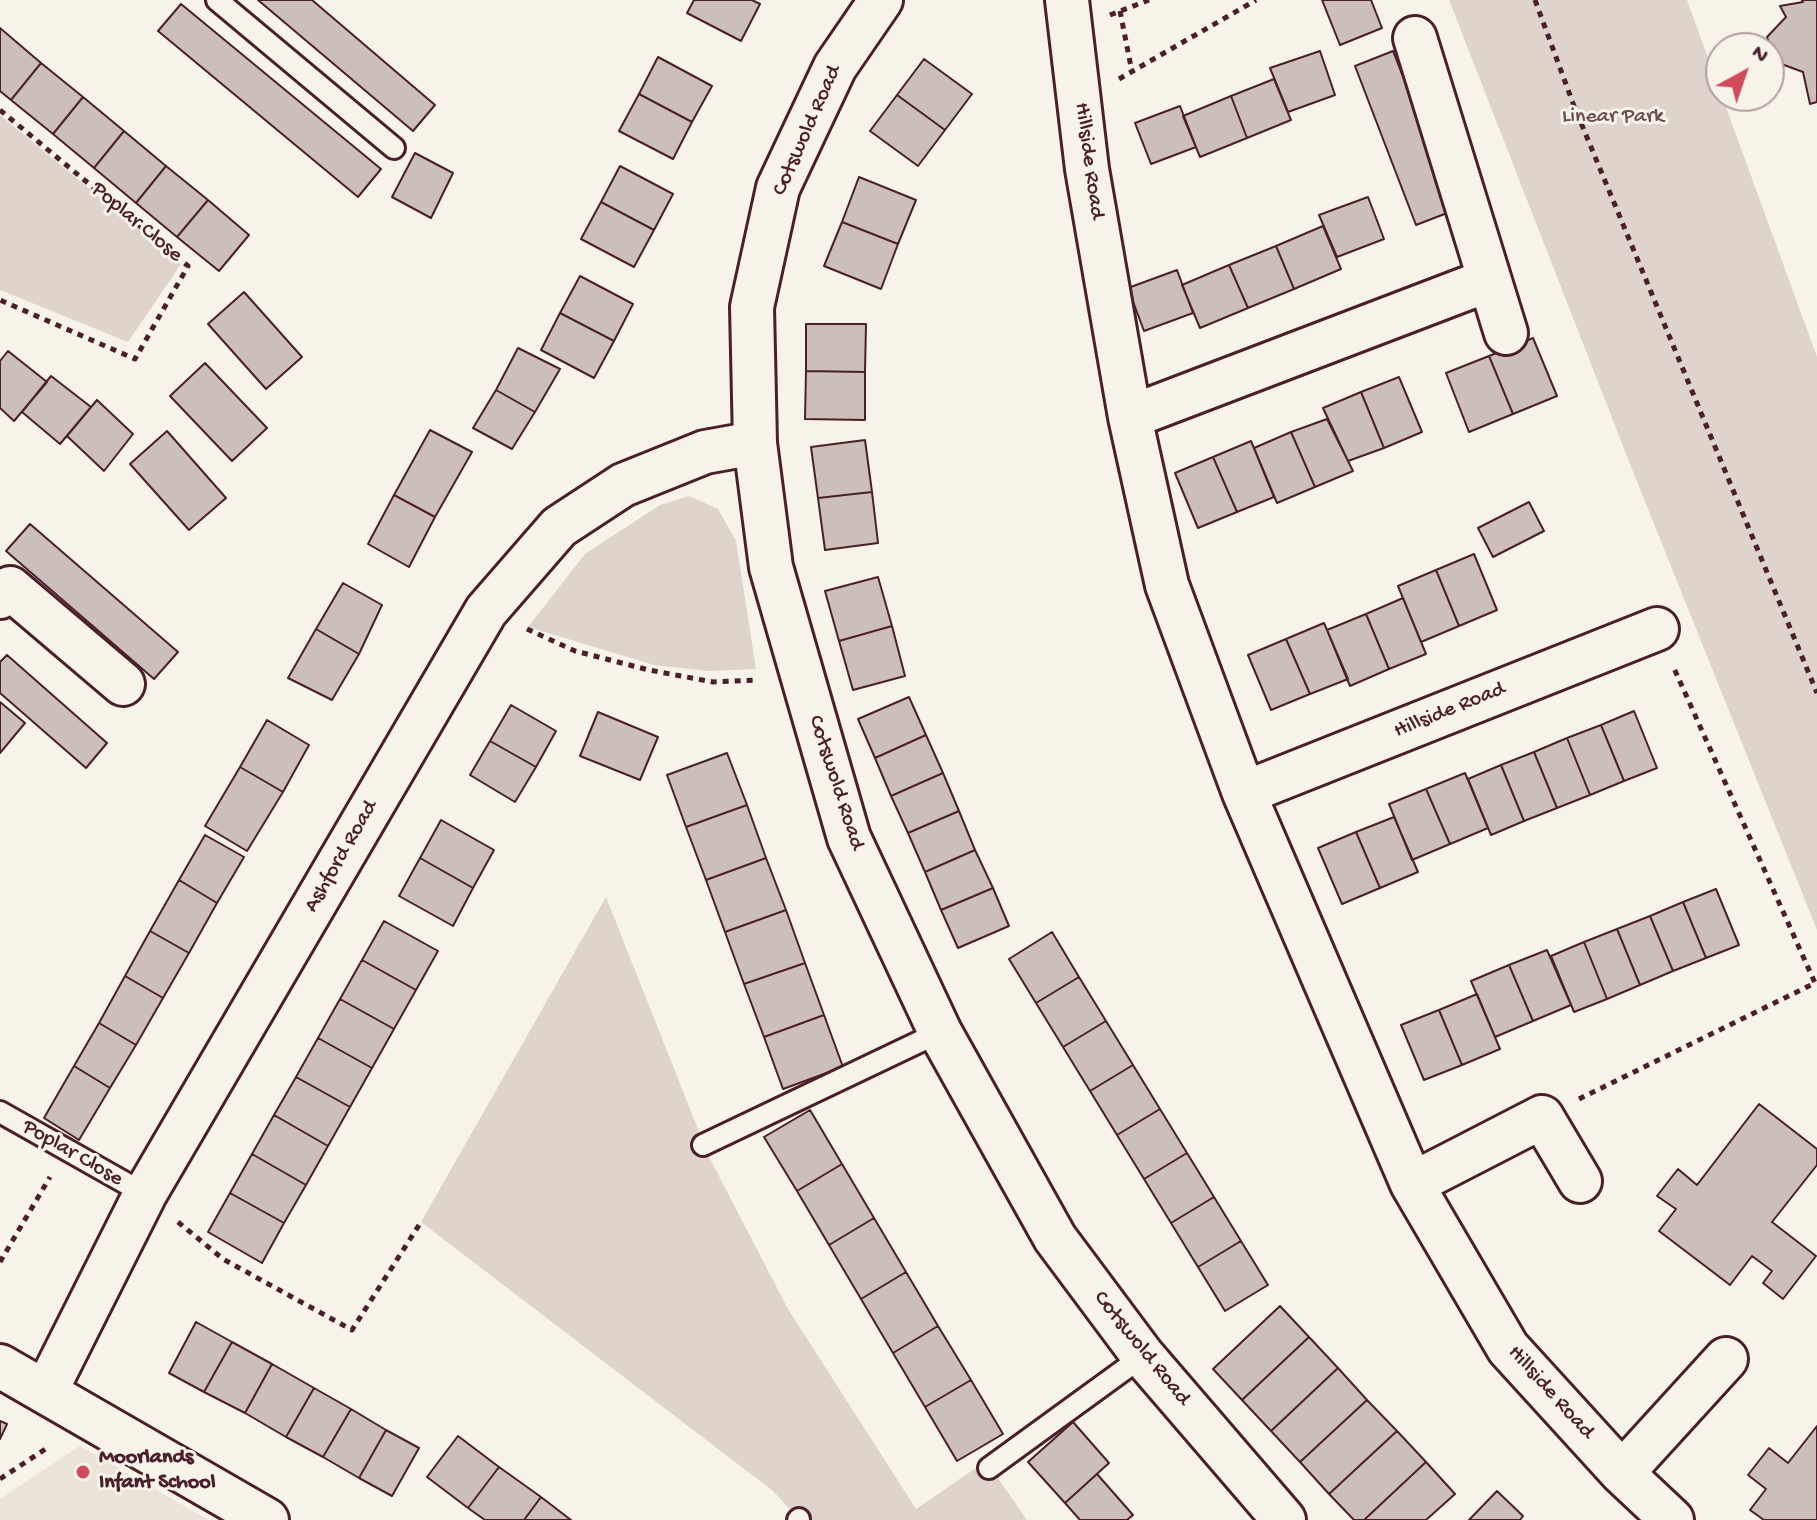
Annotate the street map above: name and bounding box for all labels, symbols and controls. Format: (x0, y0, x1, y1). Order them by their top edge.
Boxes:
north arrow (1705, 32, 1785, 112)
text: N (1745, 41, 1773, 70)
street label: Cotswold Road (767, 62, 849, 200)
street label: Hillside Road (1067, 101, 1109, 221)
park label: Linear Park (1562, 105, 1664, 131)
street label: Poplar Close (85, 177, 187, 269)
street label: Hillside Road (1391, 677, 1509, 745)
street label: Cotswold Road (801, 712, 869, 854)
street label: Ashford Road (299, 796, 385, 918)
street label: Poplar Close (17, 1115, 127, 1193)
street label: Cotswold Road (1087, 1286, 1195, 1412)
street label: Hillside Road (1501, 1341, 1599, 1445)
place label: Moorlands Infant School (99, 1446, 216, 1498)
marker: Moorlands Infant School (74, 1463, 92, 1481)

